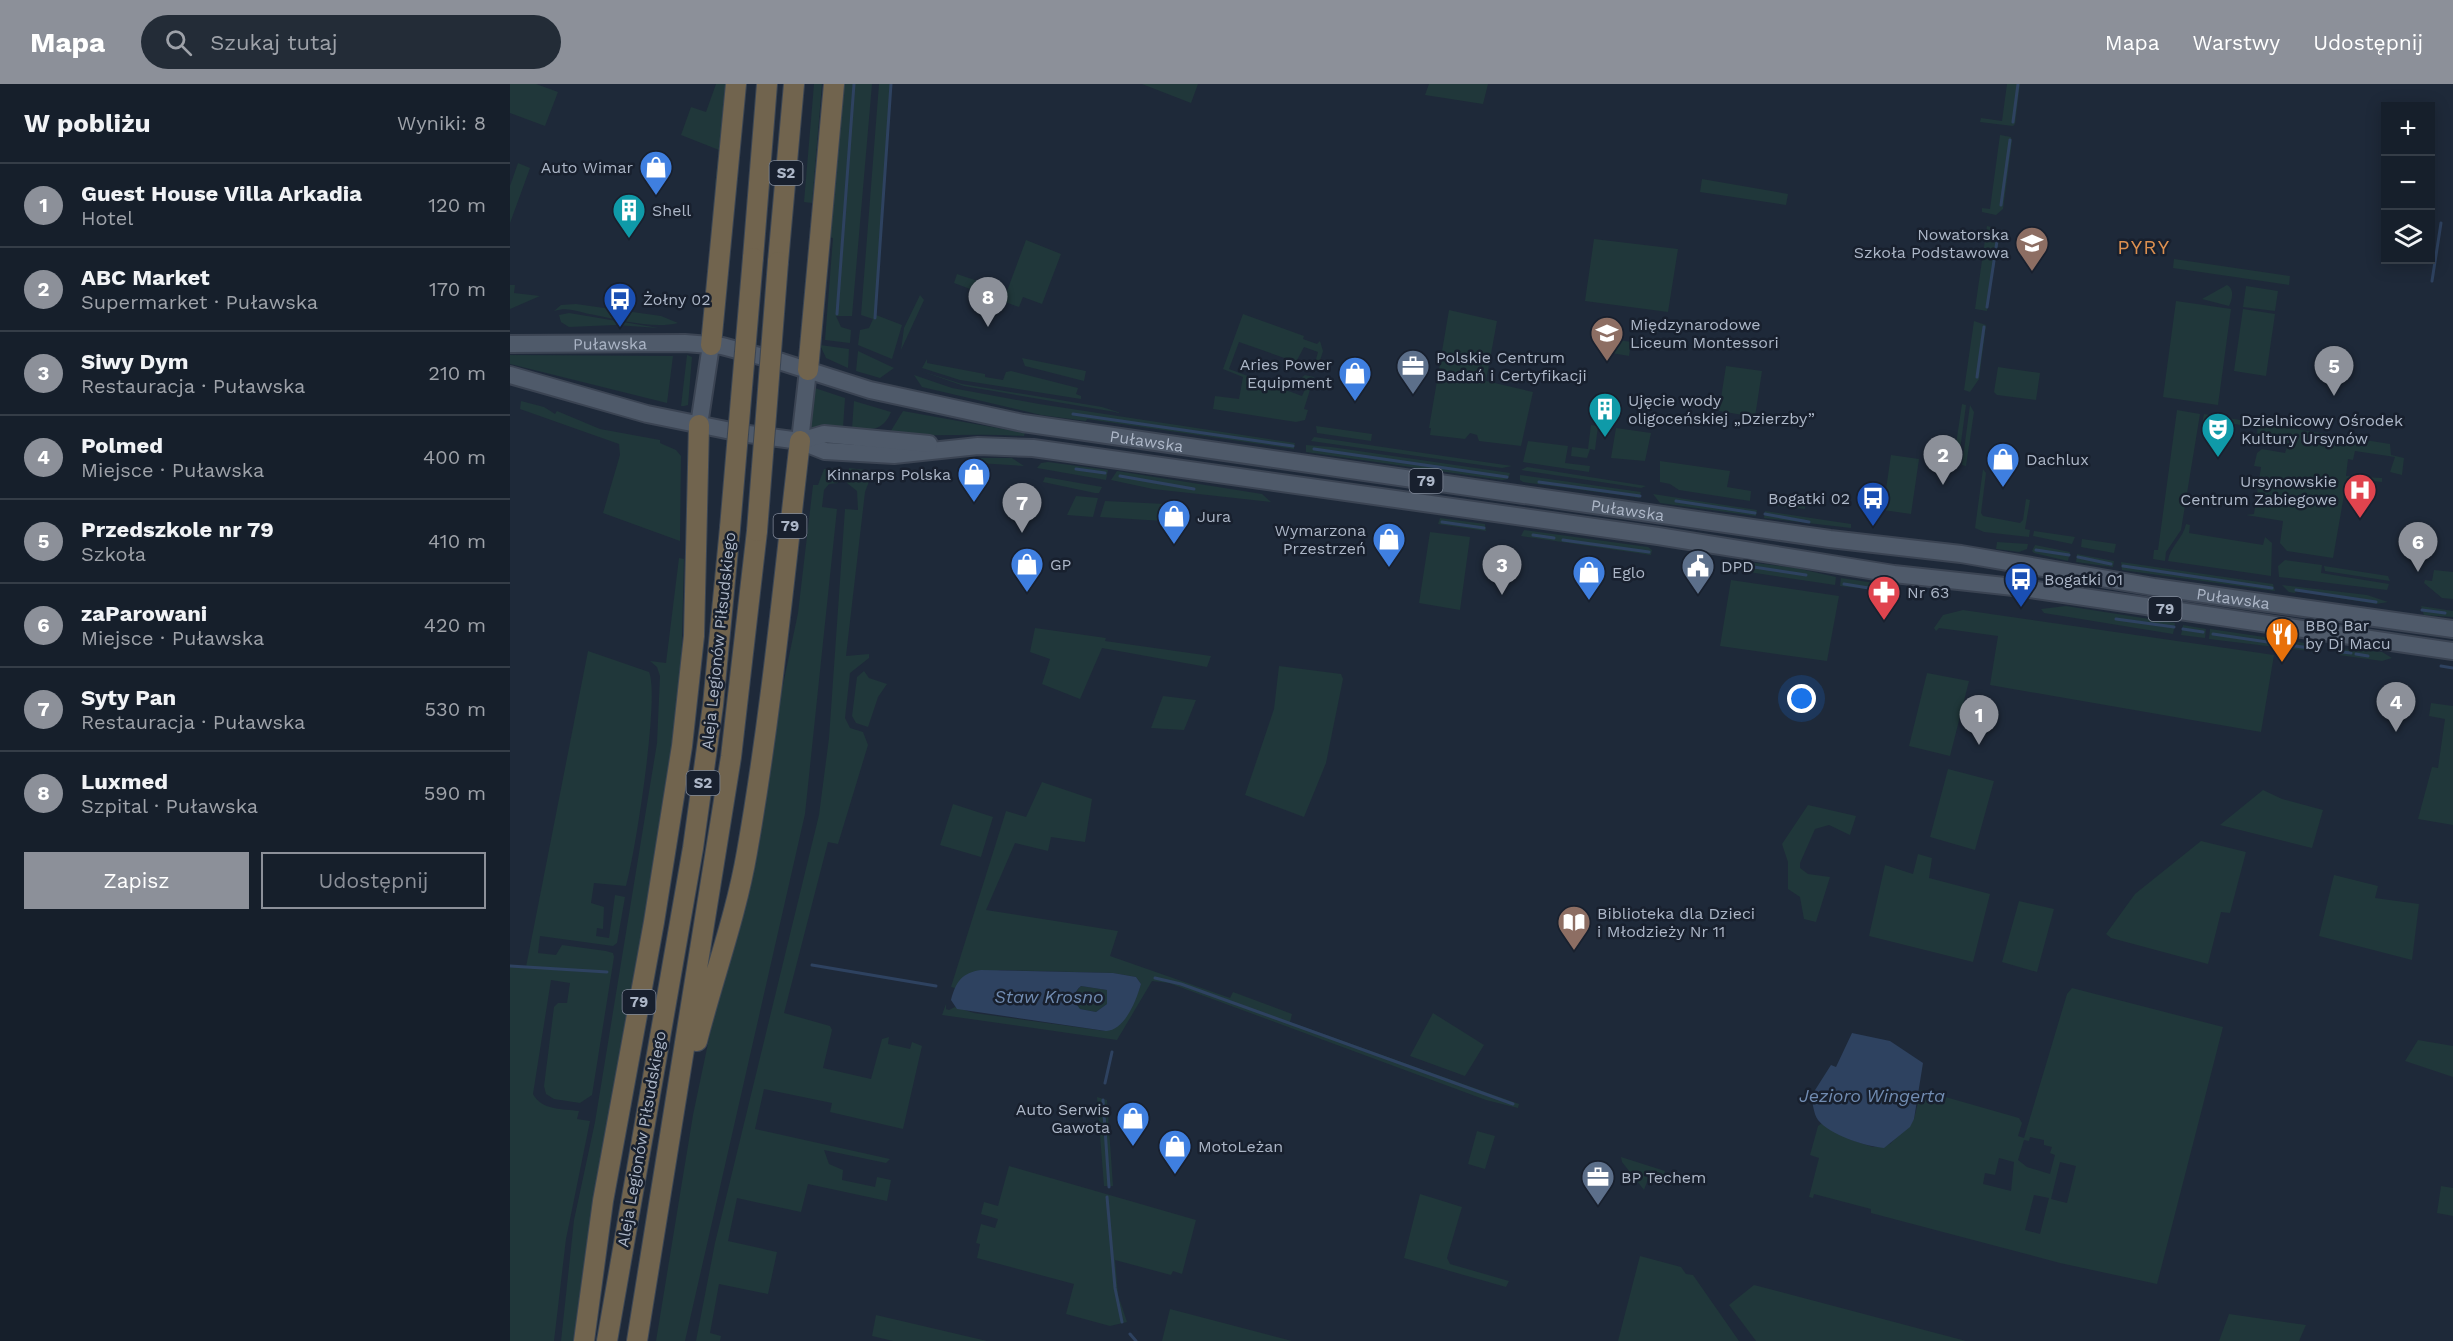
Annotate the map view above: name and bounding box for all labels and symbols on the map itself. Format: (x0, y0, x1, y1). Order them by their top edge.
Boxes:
shop icon: Auto Wimar (638, 149, 674, 196)
place label: Auto Wimar (541, 158, 633, 177)
road number: S2 (770, 161, 802, 185)
building icon: Shell (611, 192, 647, 239)
place label: Shell (652, 201, 691, 220)
place label: Nowatorska Szkoła Podstawowa (1854, 225, 2009, 262)
school or university icon: Nowatorska Szkoła Podstawowa (2014, 225, 2050, 272)
district label: PYRY (2117, 235, 2171, 259)
pin: 8 (968, 278, 1008, 327)
bus stop icon: Żołny 02 (602, 281, 638, 328)
place label: Żołny 02 (643, 290, 711, 309)
school or university icon: Międzynarodowe Liceum Montessori (1589, 315, 1625, 362)
place label: Międzynarodowe Liceum Montessori (1630, 315, 1779, 352)
street label: Puławska (573, 334, 647, 354)
pin: 5 (2314, 346, 2354, 396)
office icon: Polskie Centrum Badań i Certyfikacji (1395, 348, 1431, 395)
place label: Polskie Centrum Badań i Certyfikacji (1436, 348, 1587, 385)
place label: Aries Power Equipment (1240, 355, 1332, 392)
shop icon: Aries Power Equipment (1337, 355, 1373, 402)
building icon: Ujęcie wody oligoceńskiej „Dzierzby” (1587, 391, 1623, 438)
place label: Ujęcie wody oligoceńskiej „Dzierzby” (1628, 391, 1815, 428)
theatre icon: Dzielnicowy Ośrodek Kultury Ursynów (2200, 411, 2236, 458)
place label: Dzielnicowy Ośrodek Kultury Ursynów (2241, 411, 2403, 448)
street label: Puławska (1109, 427, 1185, 456)
pin: 2 (1924, 436, 1962, 485)
shop icon: Dachlux (1985, 441, 2021, 488)
place label: Dachlux (2026, 450, 2089, 469)
shop icon: Kinnarps Polska (956, 456, 992, 503)
place label: Kinnarps Polska (826, 465, 951, 484)
road number: 79 (1410, 469, 1442, 493)
place label: Ursynowskie Centrum Zabiegowe (2180, 472, 2337, 509)
hospital icon: Ursynowskie Centrum Zabiegowe (2342, 472, 2378, 519)
bus stop icon: Bogatki 02 (1855, 480, 1891, 527)
pin: 7 (1002, 484, 1042, 533)
place label: Bogatki 02 (1768, 489, 1850, 508)
street label: Puławska (1590, 496, 1666, 525)
shop icon: Jura (1156, 498, 1192, 545)
place label: Jura (1197, 507, 1231, 526)
road number: 79 (774, 514, 806, 538)
place label: Wymarzona Przestrzeń (1275, 521, 1366, 558)
shop icon: Wymarzona Przestrzeń (1371, 521, 1407, 568)
pin: 6 (2398, 522, 2438, 572)
street label: Aleja Legionów Piłsudskiego (698, 531, 739, 751)
shop icon: GP (1009, 546, 1045, 593)
pin: 3 (1482, 546, 1522, 595)
public building icon: DPD (1680, 548, 1716, 595)
shop icon: Eglo (1571, 554, 1607, 601)
place label: GP (1050, 555, 1072, 574)
place label: DPD (1721, 557, 1754, 576)
bus stop icon: Bogatki 01 (2003, 561, 2039, 608)
place label: Eglo (1612, 563, 1645, 582)
place label: Bogatki 01 (2044, 570, 2123, 589)
pharmacy icon: Nr 63 (1866, 574, 1902, 621)
place label: Nr 63 (1907, 583, 1949, 602)
street label: Puławska (2195, 584, 2271, 613)
road number: 79 (2148, 597, 2182, 621)
restaurant icon: BBQ Bar by Dj Macu (2264, 616, 2300, 663)
place label: BBQ Bar by Dj Macu (2305, 616, 2391, 653)
pin: 4 (2376, 682, 2416, 732)
your location (1787, 684, 1816, 713)
pin: 1 (1960, 696, 1998, 745)
road number: S2 (686, 771, 720, 795)
library icon: Biblioteka dla Dzieci i Młodzieży Nr 11 (1556, 904, 1592, 951)
place label: Biblioteka dla Dzieci i Młodzieży Nr 11 (1597, 904, 1755, 941)
water label: Staw Krosno (994, 986, 1104, 1007)
road number: 79 (622, 990, 656, 1014)
street label: Aleja Legionów Piłsudskiego (613, 1030, 670, 1249)
water label: Jezioro Wingerta (1799, 1085, 1945, 1106)
place label: Auto Serwis Gawota (1016, 1100, 1110, 1137)
shop icon: Auto Serwis Gawota (1115, 1100, 1151, 1147)
shop icon: MotoLeżan (1157, 1128, 1193, 1175)
place label: MotoLeżan (1198, 1137, 1283, 1156)
office icon: BP Techem (1580, 1159, 1616, 1206)
place label: BP Techem (1621, 1168, 1706, 1187)

